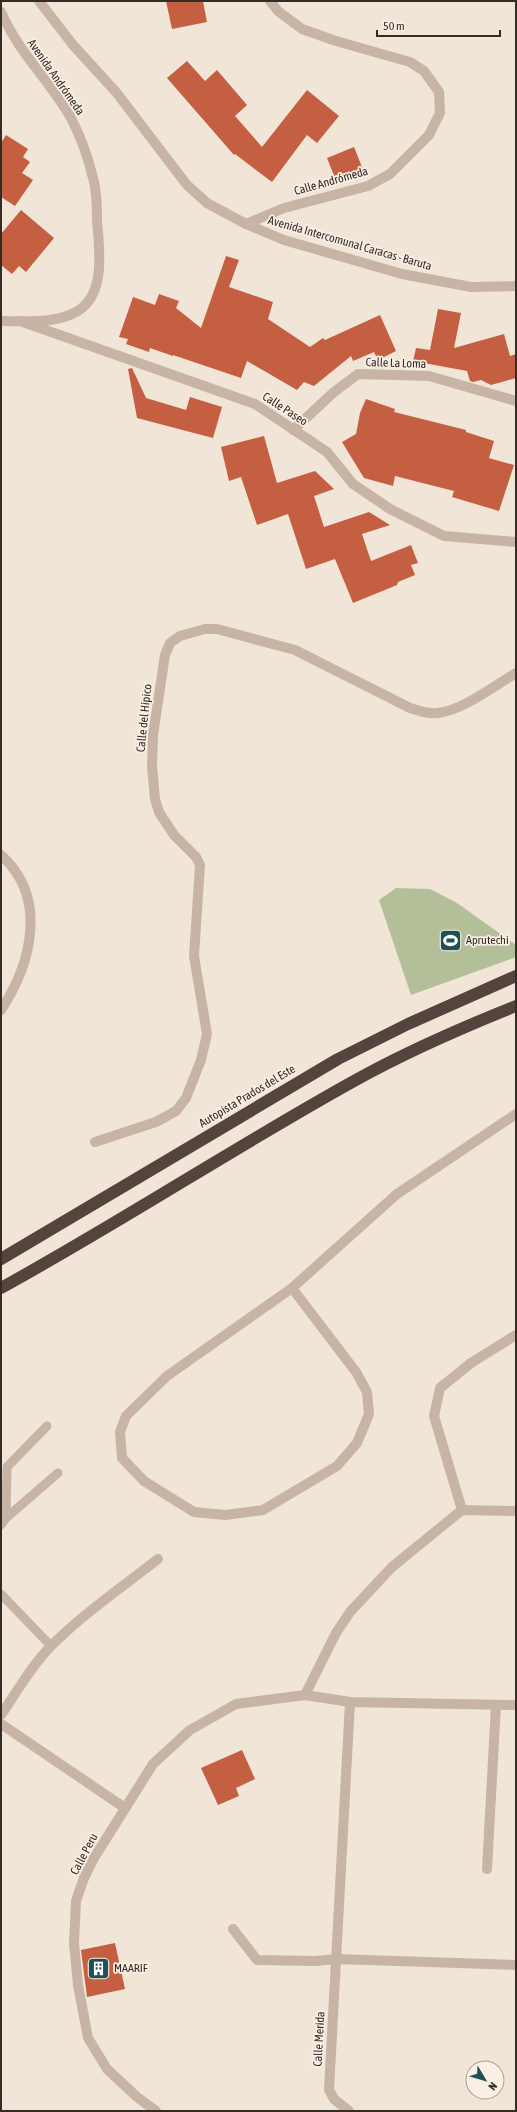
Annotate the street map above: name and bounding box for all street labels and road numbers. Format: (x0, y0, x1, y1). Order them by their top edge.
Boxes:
street label: Avenida Andrómeda (25, 36, 87, 118)
street label: Calle Andrómeda (292, 164, 370, 198)
street label: Avenida Intercomunal Caracas - Baruta (267, 213, 433, 273)
street label: Calle La Loma (365, 355, 427, 371)
street label: Calle Paseo (260, 389, 310, 429)
street label: Calle del Hípico (133, 683, 155, 753)
street label: Autopista Prados del Este (196, 1062, 298, 1130)
street label: Calle Peru (67, 1831, 101, 1877)
street label: Calle Merida (311, 2011, 327, 2067)

